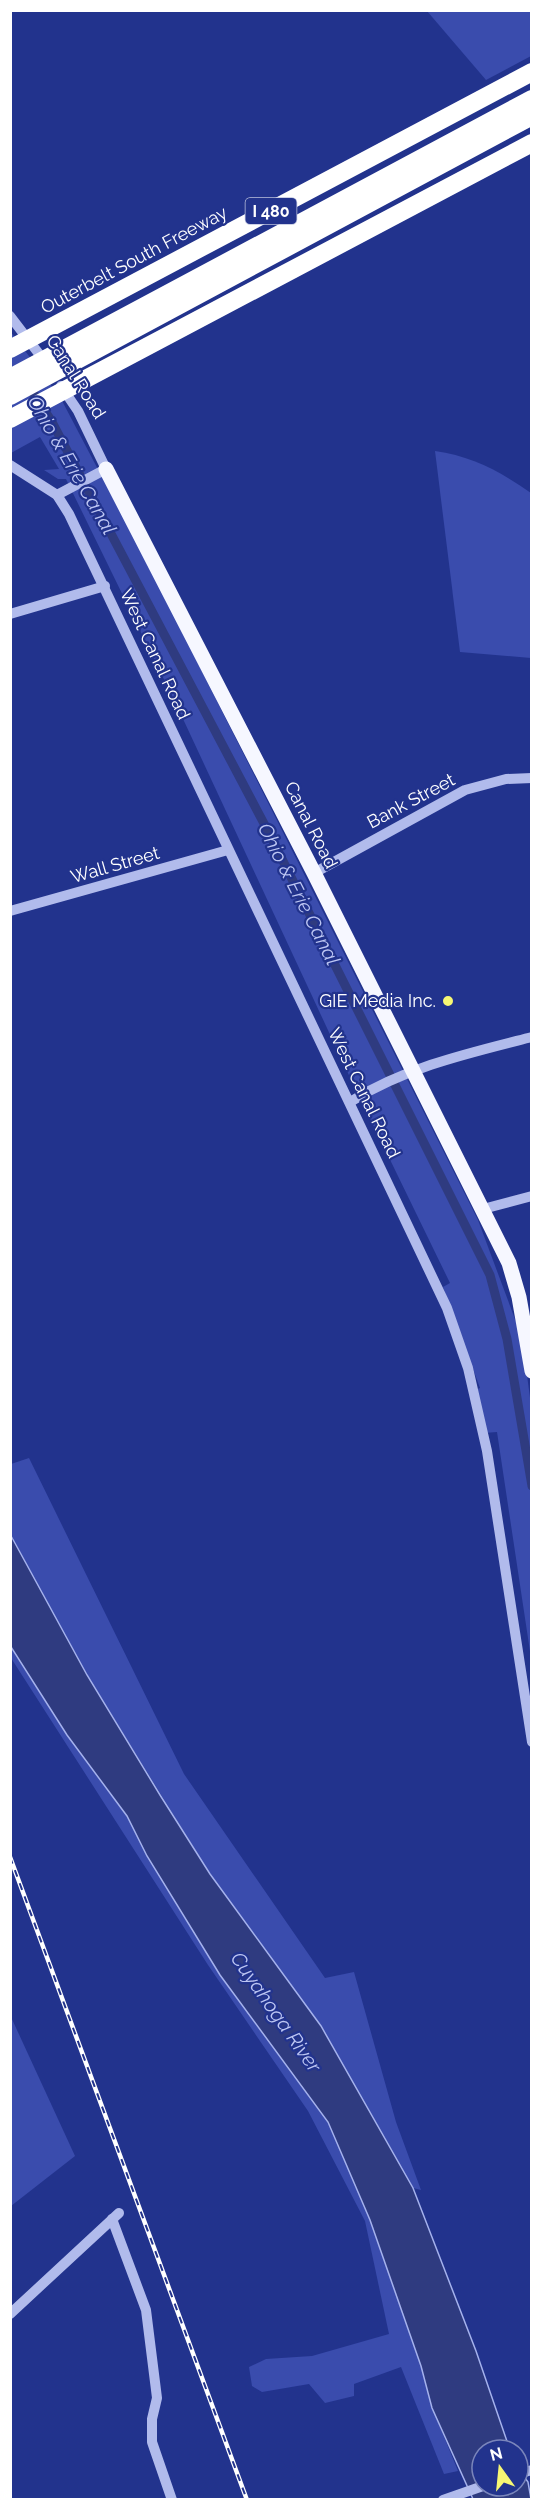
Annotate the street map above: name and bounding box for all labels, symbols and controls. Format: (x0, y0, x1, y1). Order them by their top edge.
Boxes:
road number: I 480 (246, 198, 296, 224)
street label: Outerbelt South Freeway (37, 201, 231, 318)
street label: Canal Road (42, 331, 110, 422)
water label: Ohio & Erie Canal (22, 391, 122, 539)
street label: West Canal Road (116, 585, 195, 723)
street label: Bank Street (363, 769, 458, 832)
street label: Canal Road (281, 778, 342, 872)
water label: Ohio & Erie Canal (253, 819, 345, 969)
street label: Wall Street (68, 842, 162, 887)
place label: GIE Media Inc. (319, 990, 436, 1011)
marker: GIE Media Inc. (441, 994, 455, 1008)
street label: West Canal Road (324, 1024, 405, 1161)
water label: Cuyahoga River (226, 1947, 327, 2078)
north arrow (470, 2438, 530, 2498)
text: N (488, 2443, 505, 2465)

